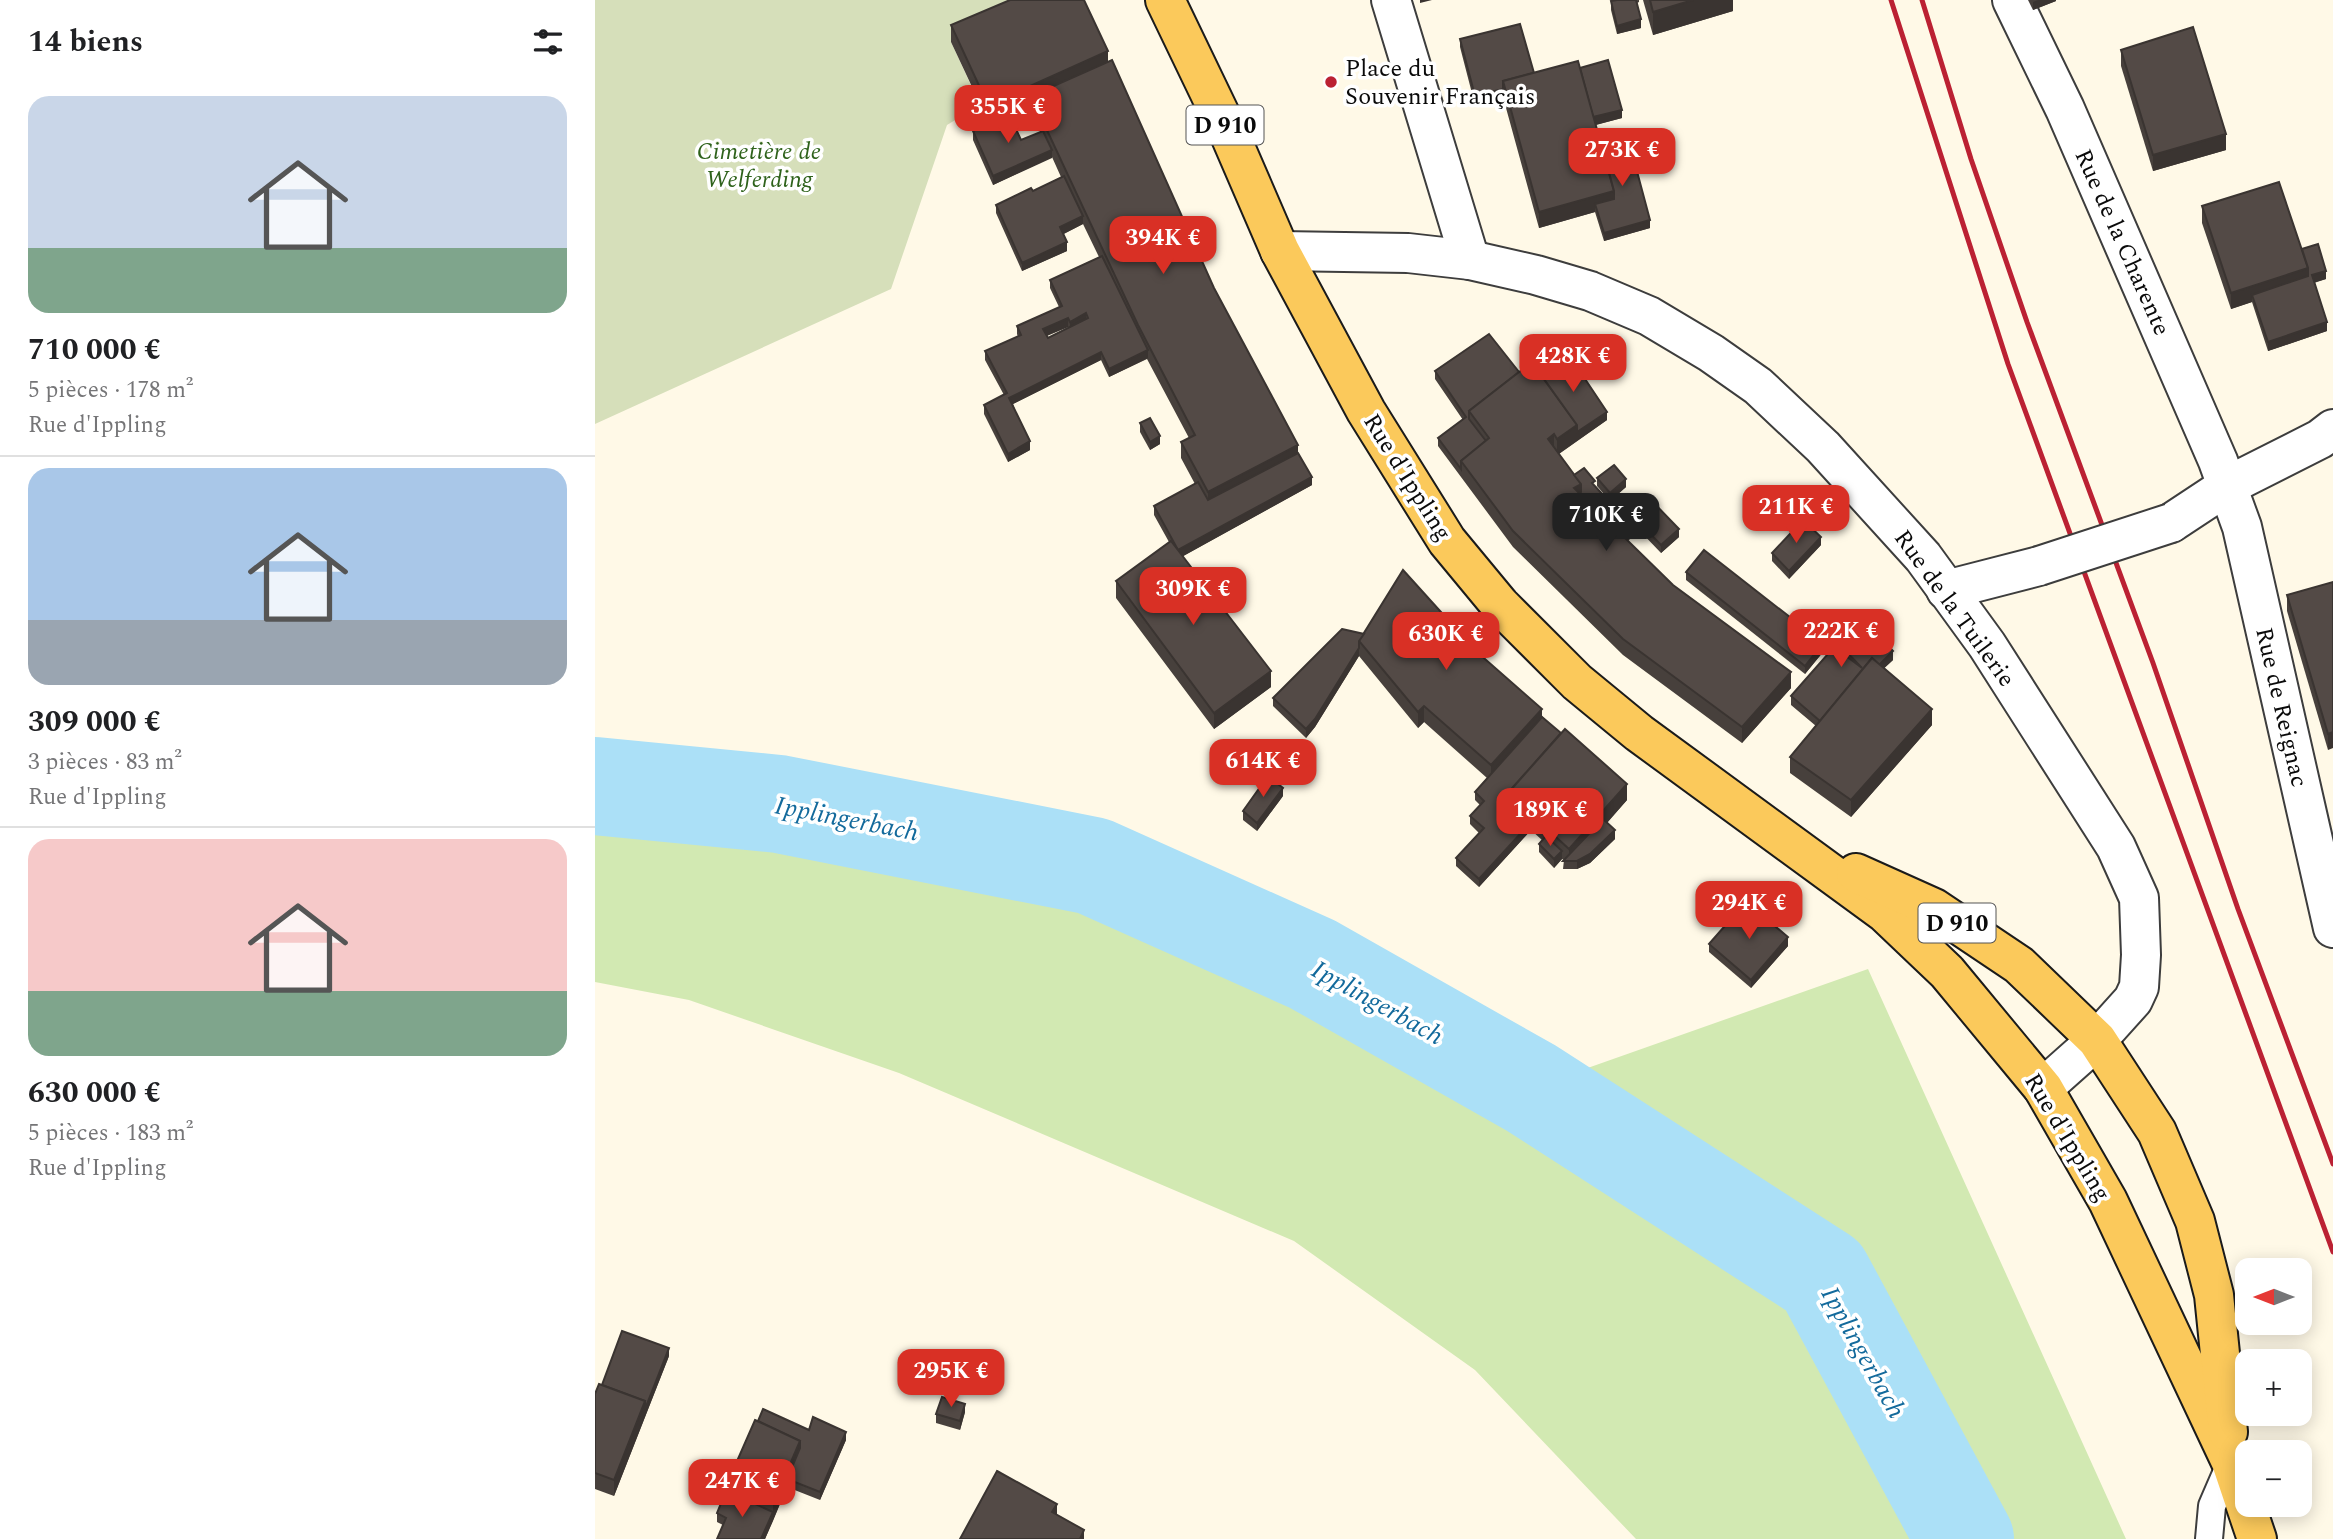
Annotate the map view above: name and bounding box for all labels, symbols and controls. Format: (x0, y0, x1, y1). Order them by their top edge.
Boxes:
text: 14 biens (28, 19, 143, 65)
icon: filters (529, 23, 567, 61)
place label: Place du Souvenir Français (1345, 51, 1535, 115)
marker: Place du Souvenir Français (1323, 74, 1339, 90)
pin: 355K € (951, 86, 1065, 145)
text: 355K € (970, 90, 1046, 125)
road number: D 910 (1187, 106, 1263, 144)
pin: 273K € (1565, 128, 1679, 188)
text: 273K € (1584, 133, 1660, 168)
park label: Cimetière de Welferding (697, 134, 821, 198)
icon: home (235, 142, 361, 268)
street label: Rue de la Charente (2065, 143, 2179, 342)
pin: 394K € (1106, 216, 1220, 276)
text: 394K € (1125, 221, 1201, 256)
text: 710 000 € (28, 327, 161, 373)
pin: 428K € (1516, 334, 1630, 394)
text: 428K € (1535, 339, 1611, 374)
text: 5 pièces · 178 m² (28, 373, 193, 408)
street label: Rue d'Ippling (1354, 407, 1461, 548)
text: Rue d'Ippling (28, 408, 166, 443)
pin: 211K € (1739, 486, 1853, 545)
text: 211K € (1758, 490, 1834, 525)
pin: 710K € (1549, 494, 1663, 553)
text: 710K € (1568, 498, 1644, 533)
icon: home (235, 514, 361, 640)
street label: Rue de la Tuilerie (1885, 522, 2024, 695)
pin: 309K € (1136, 568, 1250, 627)
text: 309K € (1155, 572, 1231, 607)
pin: 222K € (1784, 610, 1898, 669)
pin: 630K € (1389, 612, 1503, 672)
text: 222K € (1803, 614, 1879, 649)
text: 630K € (1408, 617, 1484, 652)
street label: Rue de Reignac (2245, 624, 2317, 791)
text: 309 000 € (28, 699, 161, 745)
pin: 614K € (1206, 740, 1320, 799)
text: 614K € (1225, 744, 1301, 779)
text: 3 pièces · 83 m² (28, 745, 182, 780)
text: Rue d'Ippling (28, 780, 166, 815)
water label: Ipplingerbach (772, 785, 922, 853)
pin: 189K € (1493, 788, 1607, 848)
text: 189K € (1512, 793, 1588, 828)
pin: 294K € (1692, 881, 1806, 941)
icon: home (235, 885, 361, 1011)
text: 294K € (1711, 886, 1787, 921)
road number: D 910 (1919, 904, 1995, 942)
water label: Ipplingerbach (1304, 950, 1451, 1056)
street label: Rue d'Ippling (2015, 1066, 2120, 1209)
text: 630 000 € (28, 1070, 161, 1116)
text: 5 pièces · 183 m² (28, 1116, 193, 1151)
text: Rue d'Ippling (28, 1151, 166, 1186)
north arrow (2235, 1258, 2312, 1335)
map controls (2235, 1258, 2312, 1517)
water label: Ipplingerbach (1810, 1279, 1916, 1426)
button: + (2235, 1349, 2312, 1426)
pin: 295K € (894, 1350, 1008, 1409)
text: 295K € (913, 1354, 989, 1389)
button: − (2235, 1440, 2312, 1517)
pin: 247K € (685, 1460, 799, 1519)
text: 247K € (704, 1464, 780, 1499)

